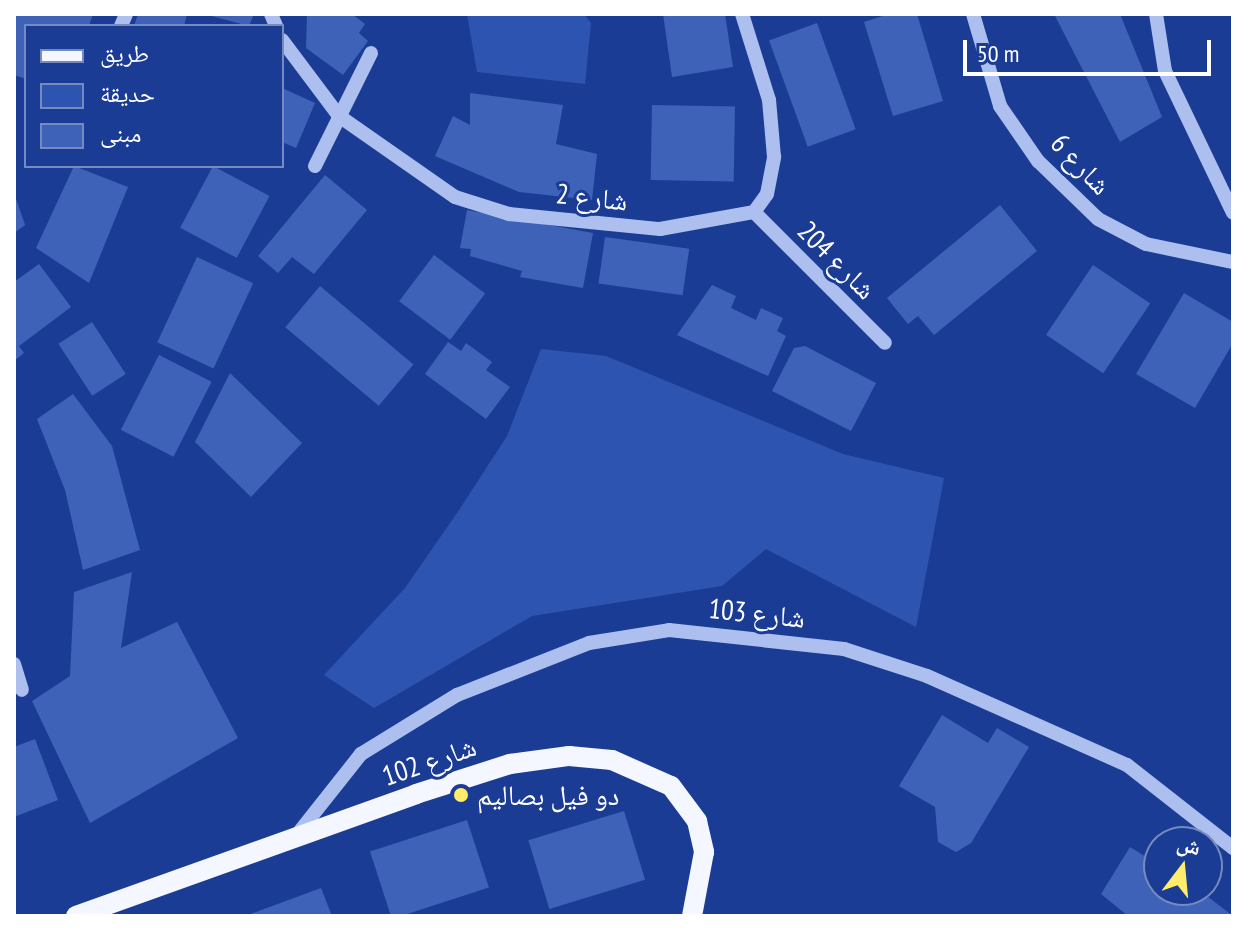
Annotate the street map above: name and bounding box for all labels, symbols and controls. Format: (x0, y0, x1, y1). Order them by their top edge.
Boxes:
legend (24, 24, 284, 168)
scale bar (967, 24, 1215, 74)
text: طريق (100, 38, 149, 69)
text: 50 m (977, 38, 1019, 69)
text: حديقة (100, 78, 155, 109)
text: مبنى (100, 118, 141, 149)
street label: شارع 6 (1044, 127, 1118, 201)
street label: شارع 2 (555, 177, 629, 217)
street label: شارع 204 (791, 214, 883, 306)
street label: شارع 103 (707, 591, 807, 635)
street label: شارع 102 (378, 729, 480, 793)
place label: دو فيل بصاليم (477, 778, 619, 812)
marker: دو فيل بصاليم (452, 786, 470, 804)
north arrow (1143, 826, 1223, 906)
text: ش (1174, 828, 1204, 862)

